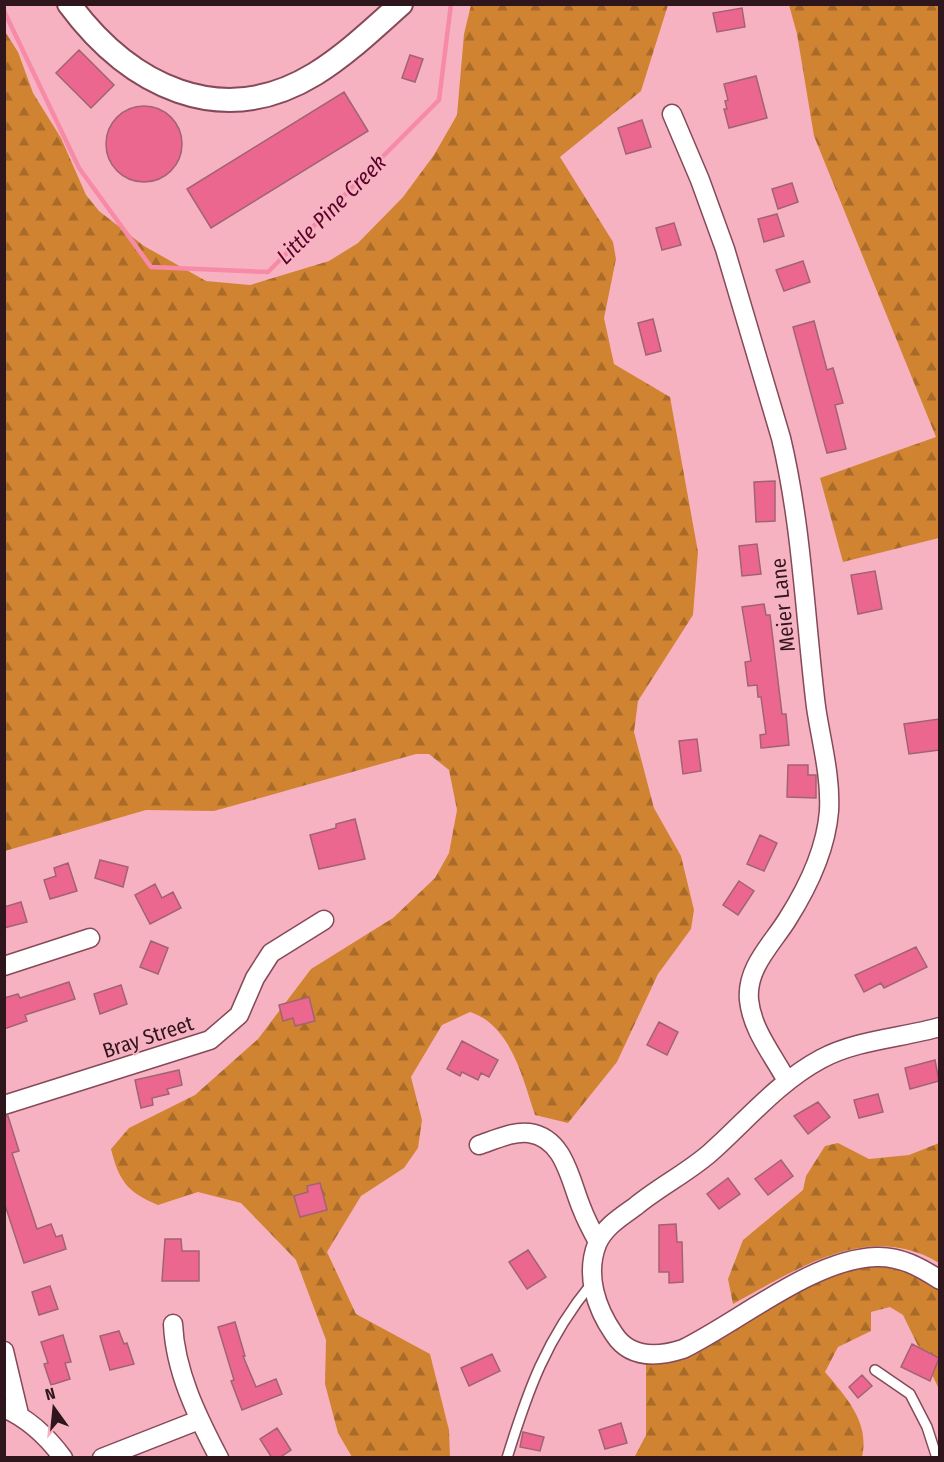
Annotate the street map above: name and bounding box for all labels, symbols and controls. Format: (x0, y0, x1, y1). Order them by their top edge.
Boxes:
water label: Little Pine Creek (271, 149, 392, 270)
street label: Meier Lane (765, 557, 801, 653)
street label: Bray Street (99, 1010, 197, 1064)
north arrow (24, 1378, 84, 1438)
text: N (43, 1384, 57, 1404)

